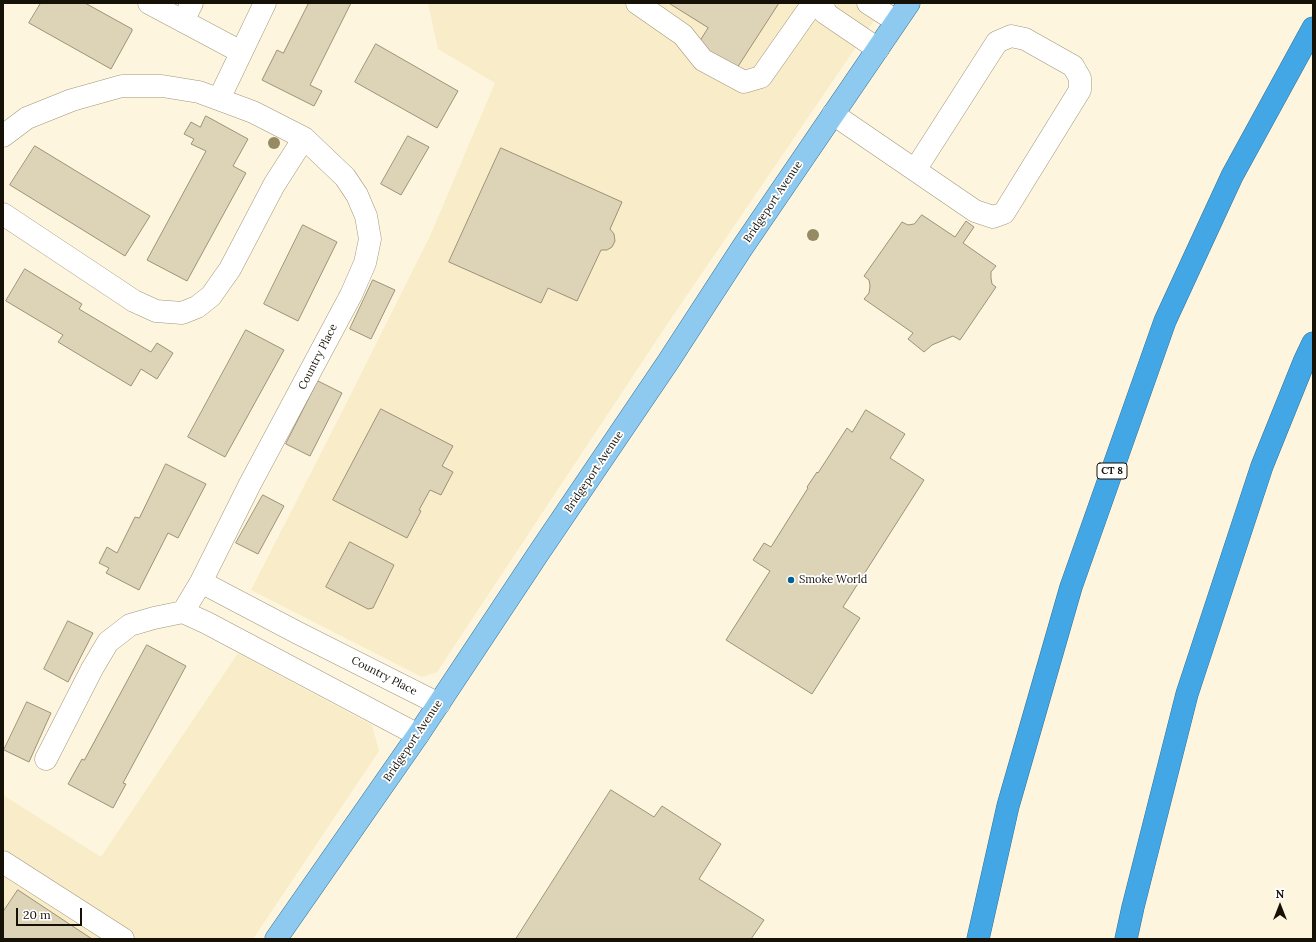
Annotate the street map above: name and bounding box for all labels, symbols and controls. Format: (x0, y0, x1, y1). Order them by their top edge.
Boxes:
street label: Bridgeport Avenue (741, 159, 805, 245)
street label: Country Place (296, 322, 340, 392)
street label: Bridgeport Avenue (562, 429, 626, 515)
road number: CT 8 (1097, 463, 1127, 479)
place label: Smoke World (799, 573, 867, 587)
marker: Smoke World (786, 575, 796, 585)
street label: Country Place (349, 654, 419, 698)
street label: Bridgeport Avenue (381, 698, 445, 784)
north arrow (1260, 886, 1300, 926)
text: N (1276, 887, 1284, 901)
scale bar (18, 900, 84, 926)
text: 20 m (23, 907, 51, 922)

